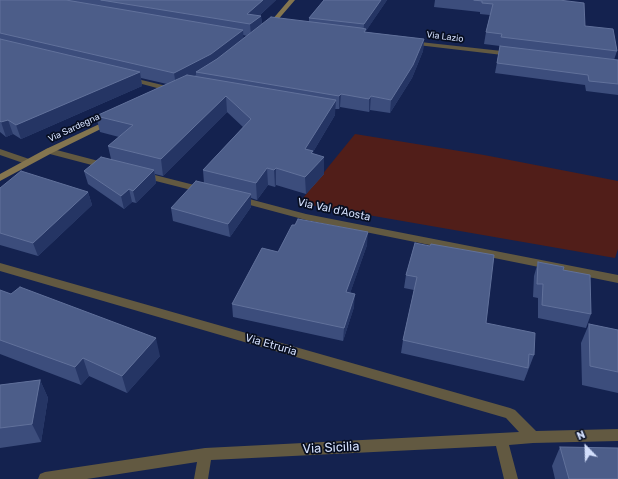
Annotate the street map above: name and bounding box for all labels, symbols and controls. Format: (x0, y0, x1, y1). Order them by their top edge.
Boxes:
street label: Via Lazio (426, 29, 464, 45)
street label: Via Sardegna (47, 111, 101, 145)
street label: Via Val d'Aosta (296, 196, 372, 224)
street label: Via Etruria (244, 331, 298, 359)
north arrow (566, 427, 606, 467)
text: N (575, 428, 587, 443)
street label: Via Sicilia (302, 439, 360, 457)

